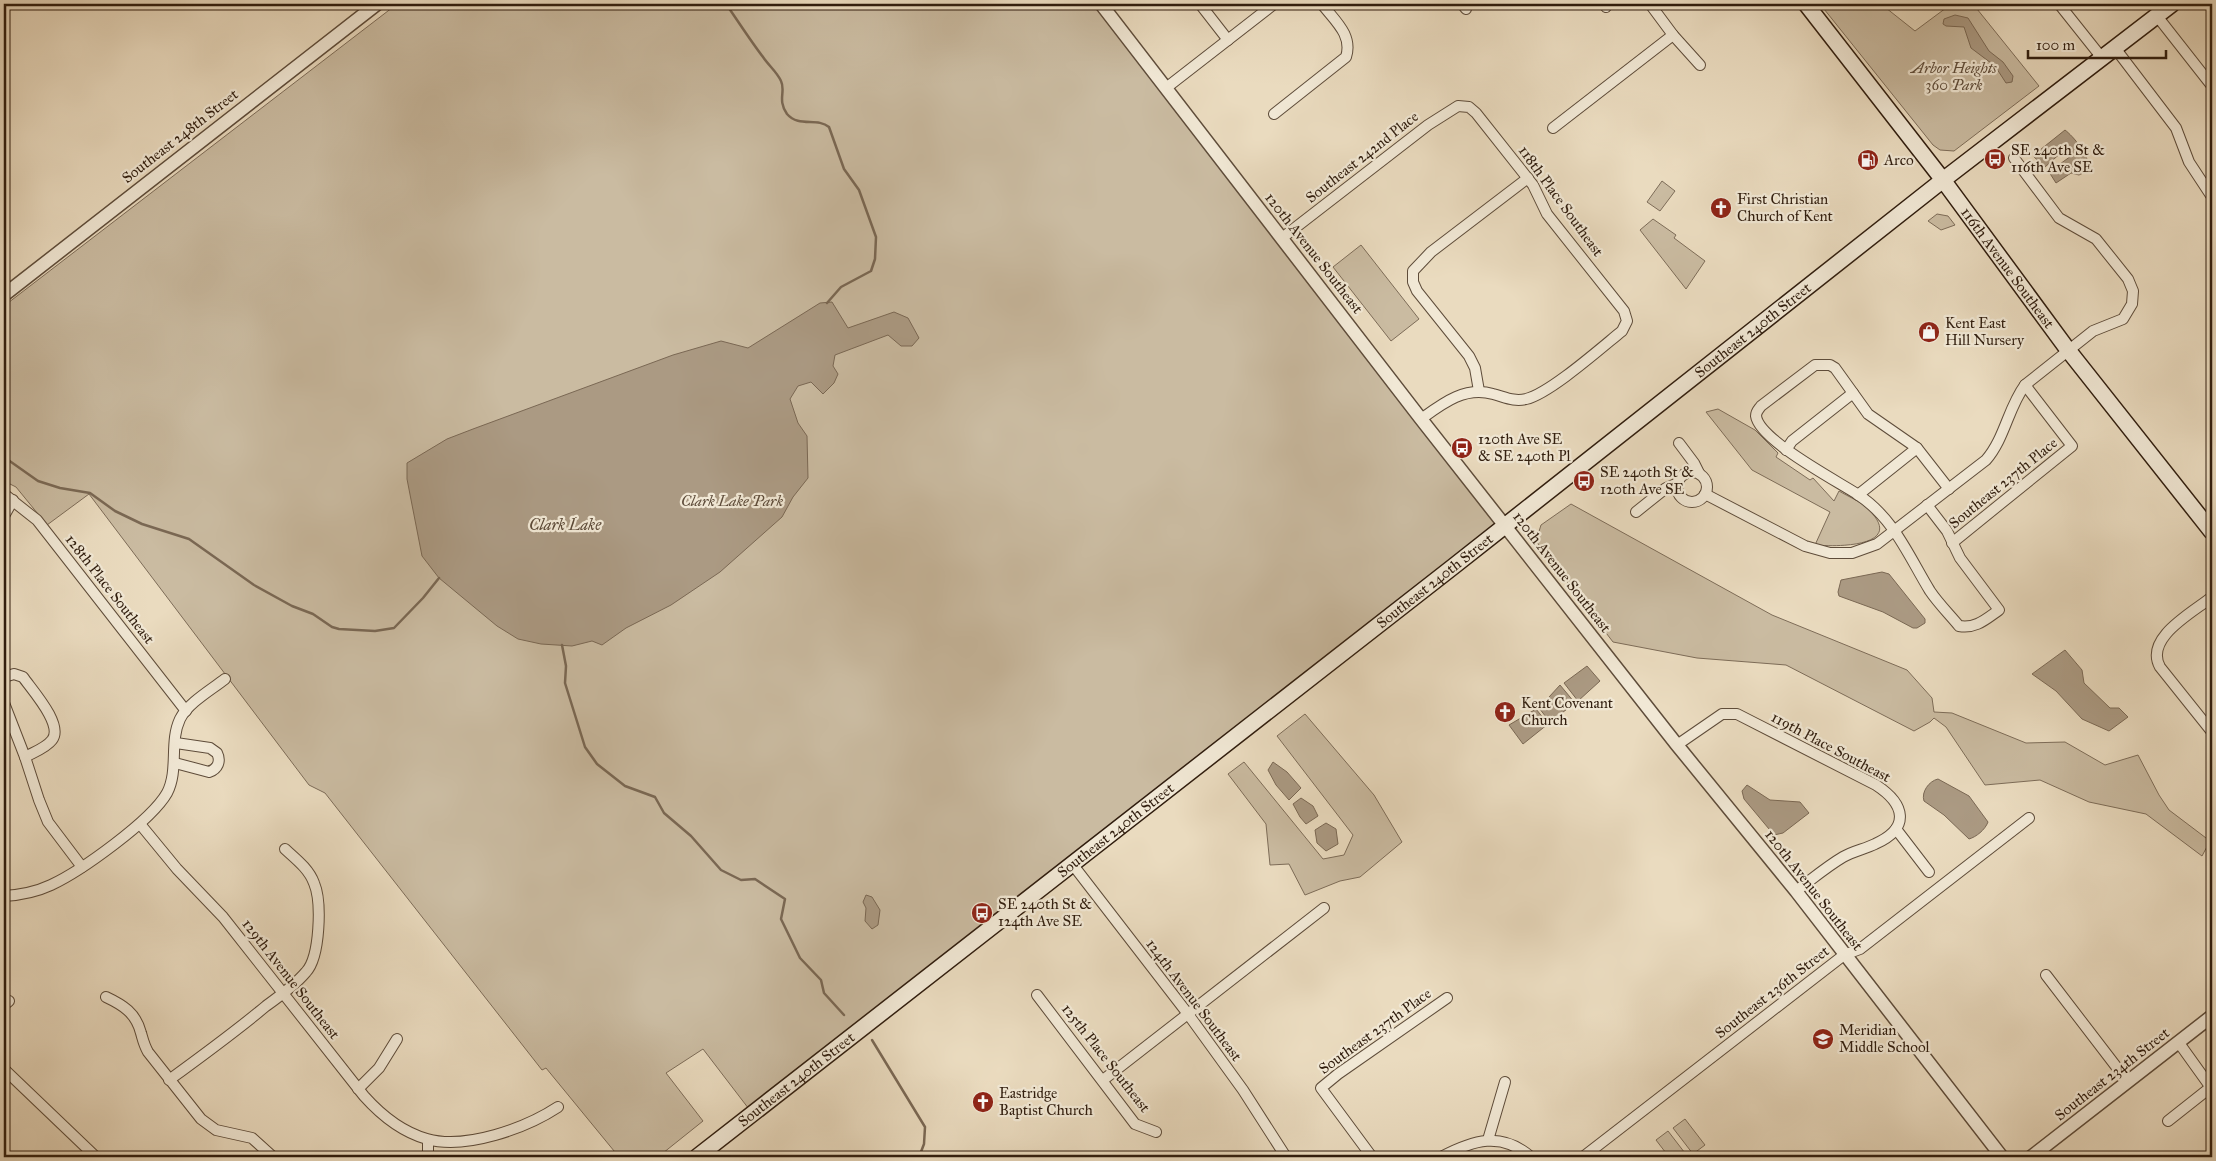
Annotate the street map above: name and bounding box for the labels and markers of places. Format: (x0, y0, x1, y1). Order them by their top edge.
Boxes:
place label: SE 240th St & 116th Ave SE (2011, 141, 2105, 176)
bus stop icon: SE 240th St & 116th Ave SE (1983, 147, 2007, 171)
fuel station icon: Arco (1856, 148, 1880, 172)
place label: Arco (1883, 151, 1914, 169)
place label: First Christian Church of Kent (1737, 190, 1834, 225)
church icon: First Christian Church of Kent (1709, 196, 1733, 220)
place label: Kent East Hill Nursery (1945, 314, 2025, 349)
shop icon: Kent East Hill Nursery (1917, 320, 1941, 344)
place label: 120th Ave SE & SE 240th Pl (1478, 430, 1571, 465)
bus stop icon: 120th Ave SE & SE 240th Pl (1450, 436, 1474, 460)
place label: SE 240th St & 120th Ave SE (1600, 463, 1694, 498)
bus stop icon: SE 240th St & 120th Ave SE (1572, 469, 1596, 493)
place label: Kent Covenant Church (1521, 694, 1614, 729)
church icon: Kent Covenant Church (1493, 700, 1517, 724)
place label: SE 240th St & 124th Ave SE (998, 895, 1092, 930)
bus stop icon: SE 240th St & 124th Ave SE (970, 901, 994, 925)
place label: Meridian Middle School (1839, 1021, 1931, 1056)
school or university icon: Meridian Middle School (1811, 1027, 1835, 1051)
place label: Eastridge Baptist Church (999, 1084, 1094, 1119)
church icon: Eastridge Baptist Church (971, 1090, 995, 1114)

